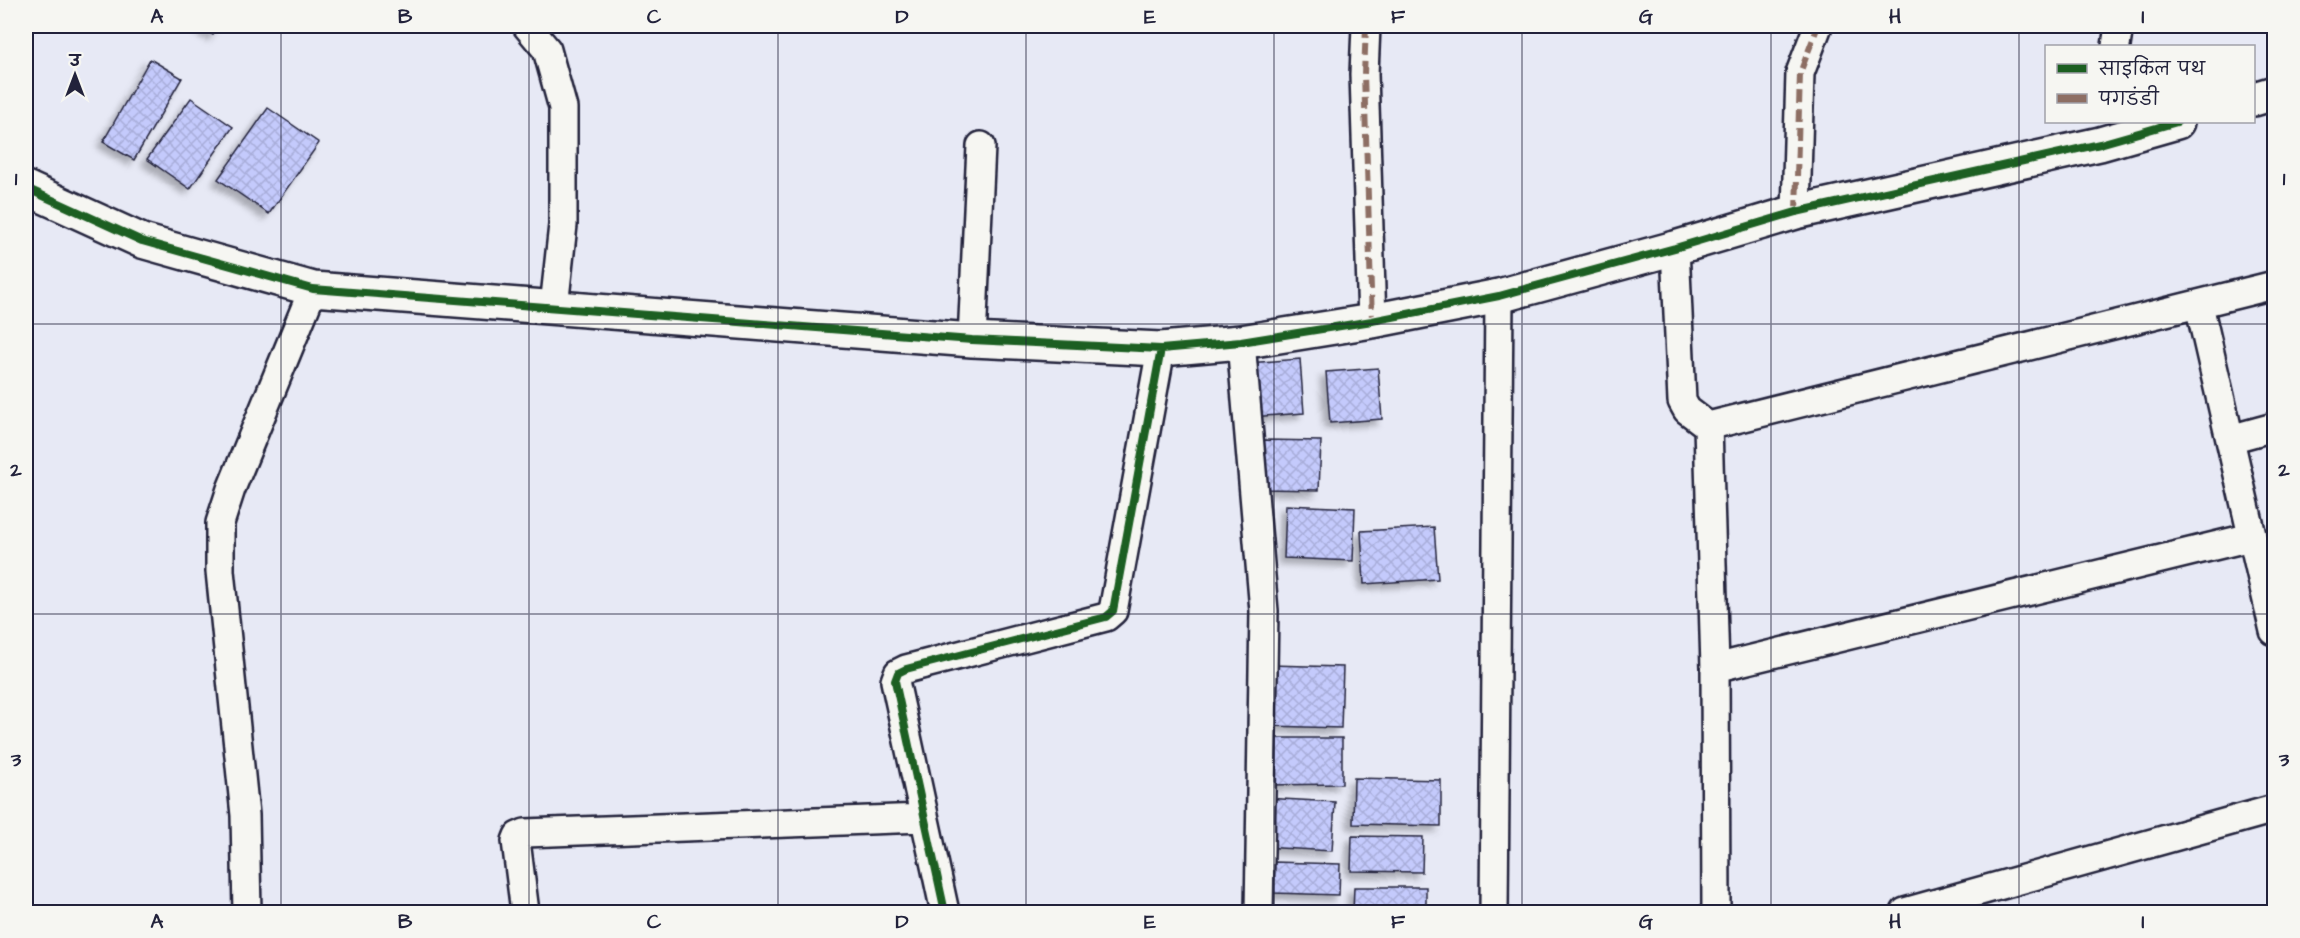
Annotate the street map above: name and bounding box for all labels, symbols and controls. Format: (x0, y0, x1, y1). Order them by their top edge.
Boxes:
text: A (151, 3, 164, 31)
text: B (398, 3, 413, 31)
text: C (647, 3, 662, 31)
text: D (896, 3, 909, 31)
text: E (1144, 3, 1156, 31)
text: F (1391, 3, 1406, 31)
text: G (1639, 3, 1653, 31)
text: H (1889, 3, 1901, 31)
text: I (2141, 3, 2145, 31)
north arrow (45, 45, 105, 105)
legend (2045, 45, 2255, 123)
text: उ (68, 50, 82, 72)
text: साइकिल पथ (2098, 55, 2207, 82)
text: पगडंडी (2098, 85, 2159, 112)
text: 1 (15, 165, 18, 193)
text: 1 (2283, 165, 2286, 193)
text: 2 (9, 456, 22, 484)
text: 2 (2277, 456, 2290, 484)
text: 3 (10, 746, 22, 774)
text: 3 (2278, 746, 2290, 774)
text: A (151, 908, 164, 936)
text: B (398, 908, 413, 936)
text: C (647, 908, 662, 936)
text: D (896, 908, 909, 936)
text: E (1144, 908, 1156, 936)
text: F (1391, 908, 1406, 936)
text: G (1639, 908, 1653, 936)
text: H (1889, 908, 1901, 936)
text: I (2141, 908, 2145, 936)

